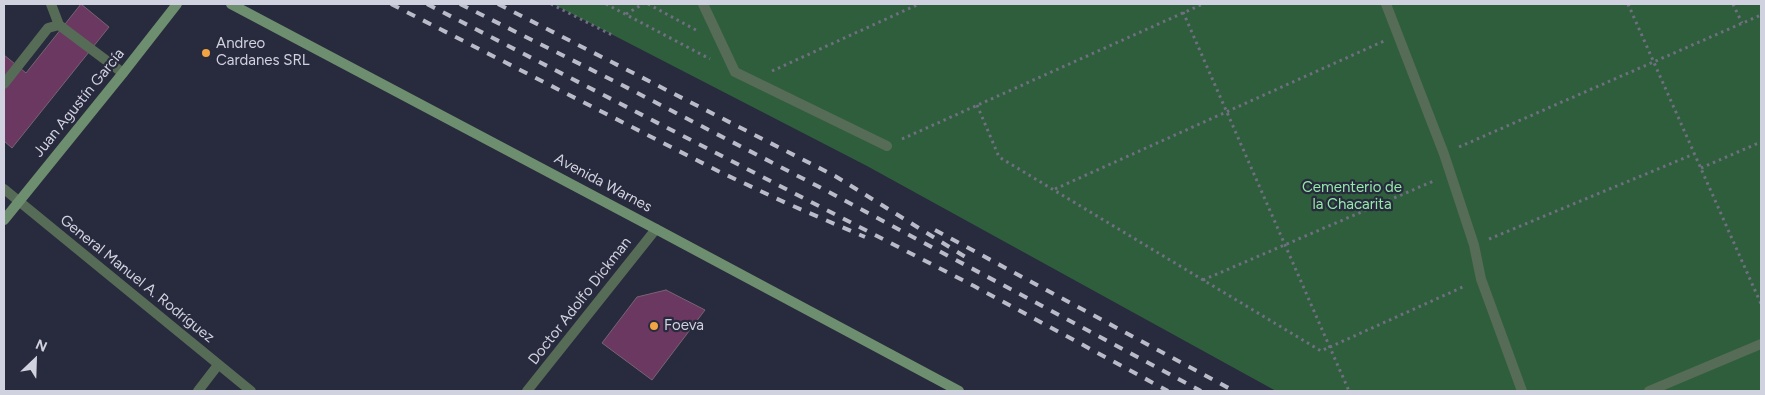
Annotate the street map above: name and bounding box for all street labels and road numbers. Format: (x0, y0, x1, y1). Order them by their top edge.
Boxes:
street label: Juan Agustín García (30, 45, 128, 161)
street label: Avenida Warnes (551, 150, 655, 216)
street label: General Manuel A. Rodríguez (56, 211, 218, 347)
street label: Doctor Adolfo Dickman (525, 234, 635, 368)

